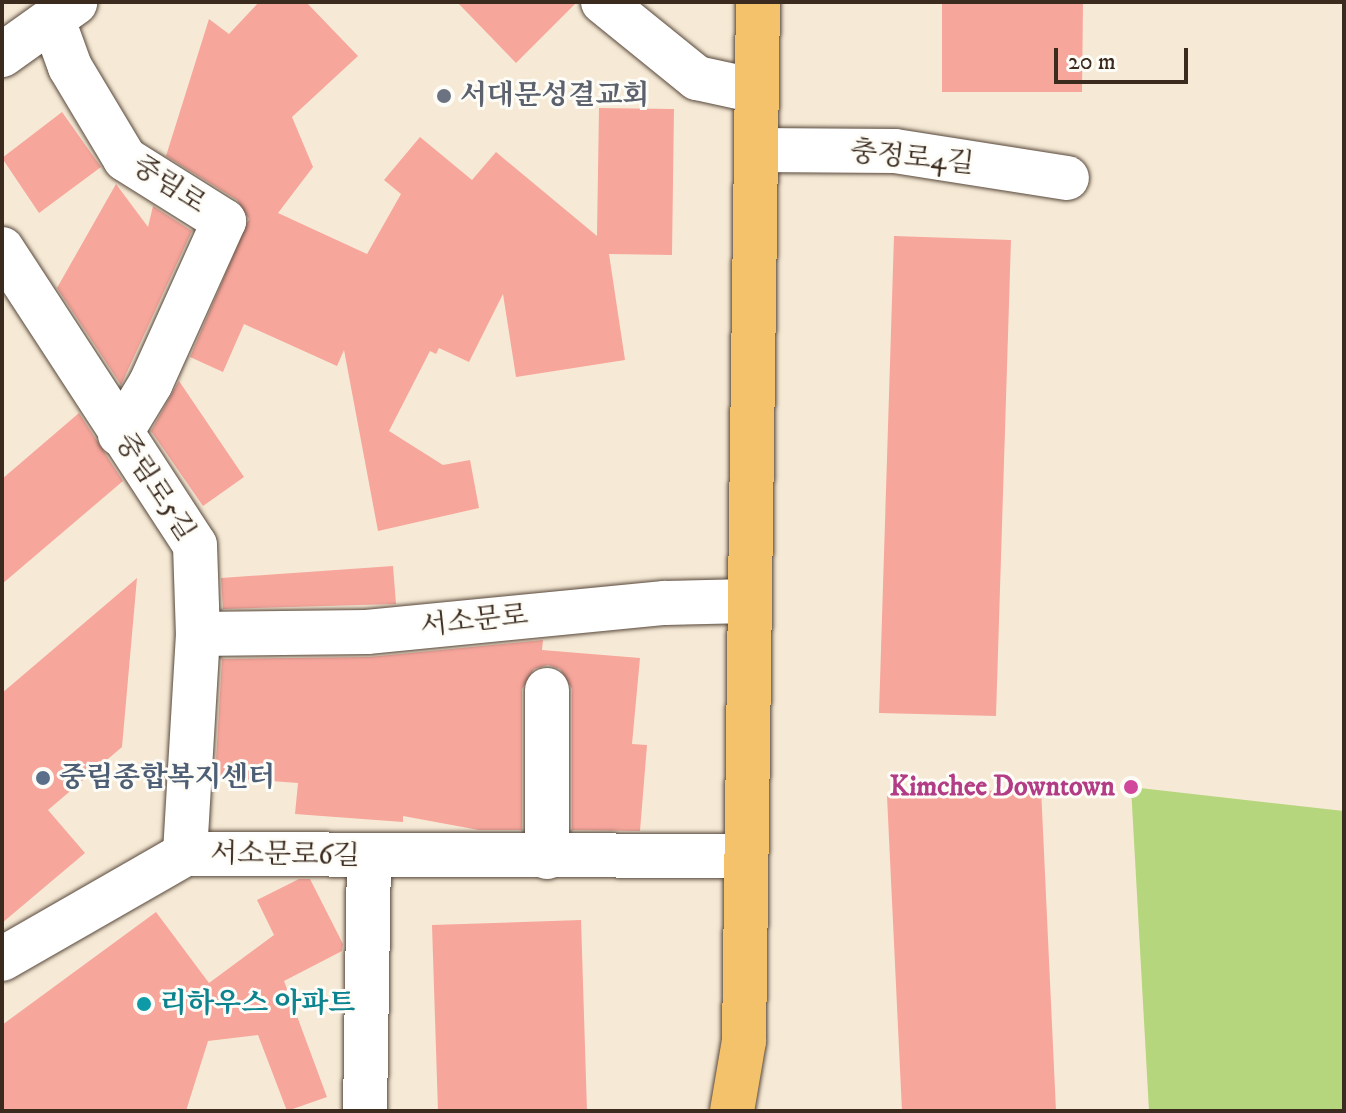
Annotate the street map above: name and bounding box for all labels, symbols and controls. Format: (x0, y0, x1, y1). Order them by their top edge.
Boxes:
scale bar (1058, 32, 1192, 82)
text: 20 m (1068, 47, 1116, 77)
place label: 서대문성결교회 (460, 79, 649, 113)
marker: 서대문성결교회 (435, 87, 453, 105)
street label: 충정로4길 (848, 135, 976, 181)
street label: 중림로 (126, 149, 212, 221)
street label: 중림로5길 (108, 427, 202, 547)
street label: 서소문로 (418, 599, 530, 643)
place label: 중림종합복지센터 (59, 761, 275, 795)
marker: 중림종합복지센터 (34, 769, 52, 787)
place label: Kimchee Downtown (889, 770, 1115, 804)
marker: Kimchee Downtown (1122, 778, 1140, 796)
street label: 서소문로6길 (210, 837, 360, 873)
place label: 리하우스 아파트 (160, 987, 355, 1021)
marker: 리하우스 아파트 (135, 995, 153, 1013)

